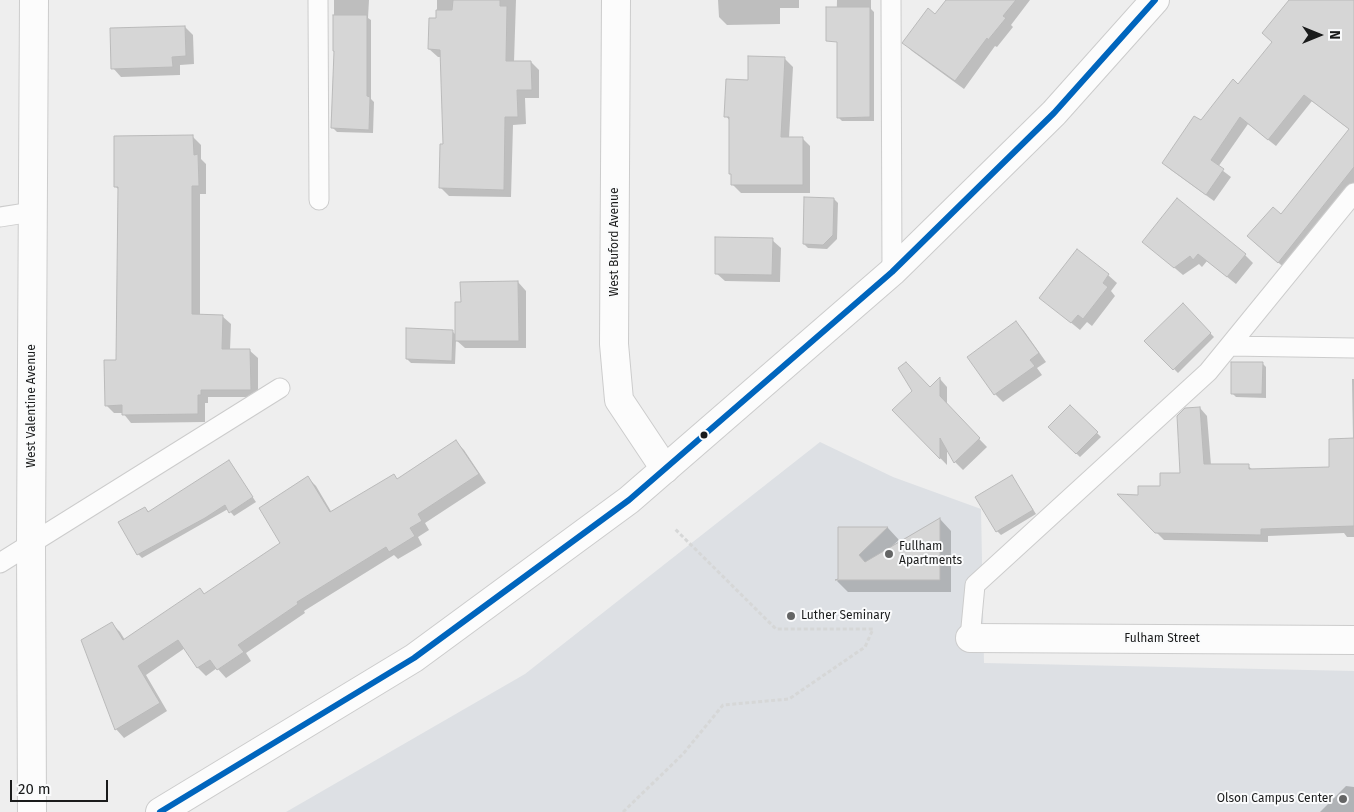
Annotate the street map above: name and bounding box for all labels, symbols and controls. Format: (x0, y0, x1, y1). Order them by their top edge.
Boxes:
north arrow (1294, 10, 1344, 60)
text: N (1326, 30, 1343, 40)
street label: West Buford Avenue (608, 187, 622, 297)
street label: West Valentine Avenue (25, 344, 39, 468)
unlabelled marker (699, 430, 709, 440)
place label: Fullham Apartments (899, 540, 962, 568)
marker: Fullham Apartments (883, 548, 895, 560)
place label: Luther Seminary (801, 609, 890, 623)
marker: Luther Seminary (785, 610, 797, 622)
street label: Fulham Street (1124, 632, 1200, 646)
scale bar (12, 770, 110, 802)
text: 20 m (18, 780, 51, 798)
place label: Olson Campus Center (1217, 792, 1333, 806)
marker: Olson Campus Center (1337, 793, 1349, 805)

